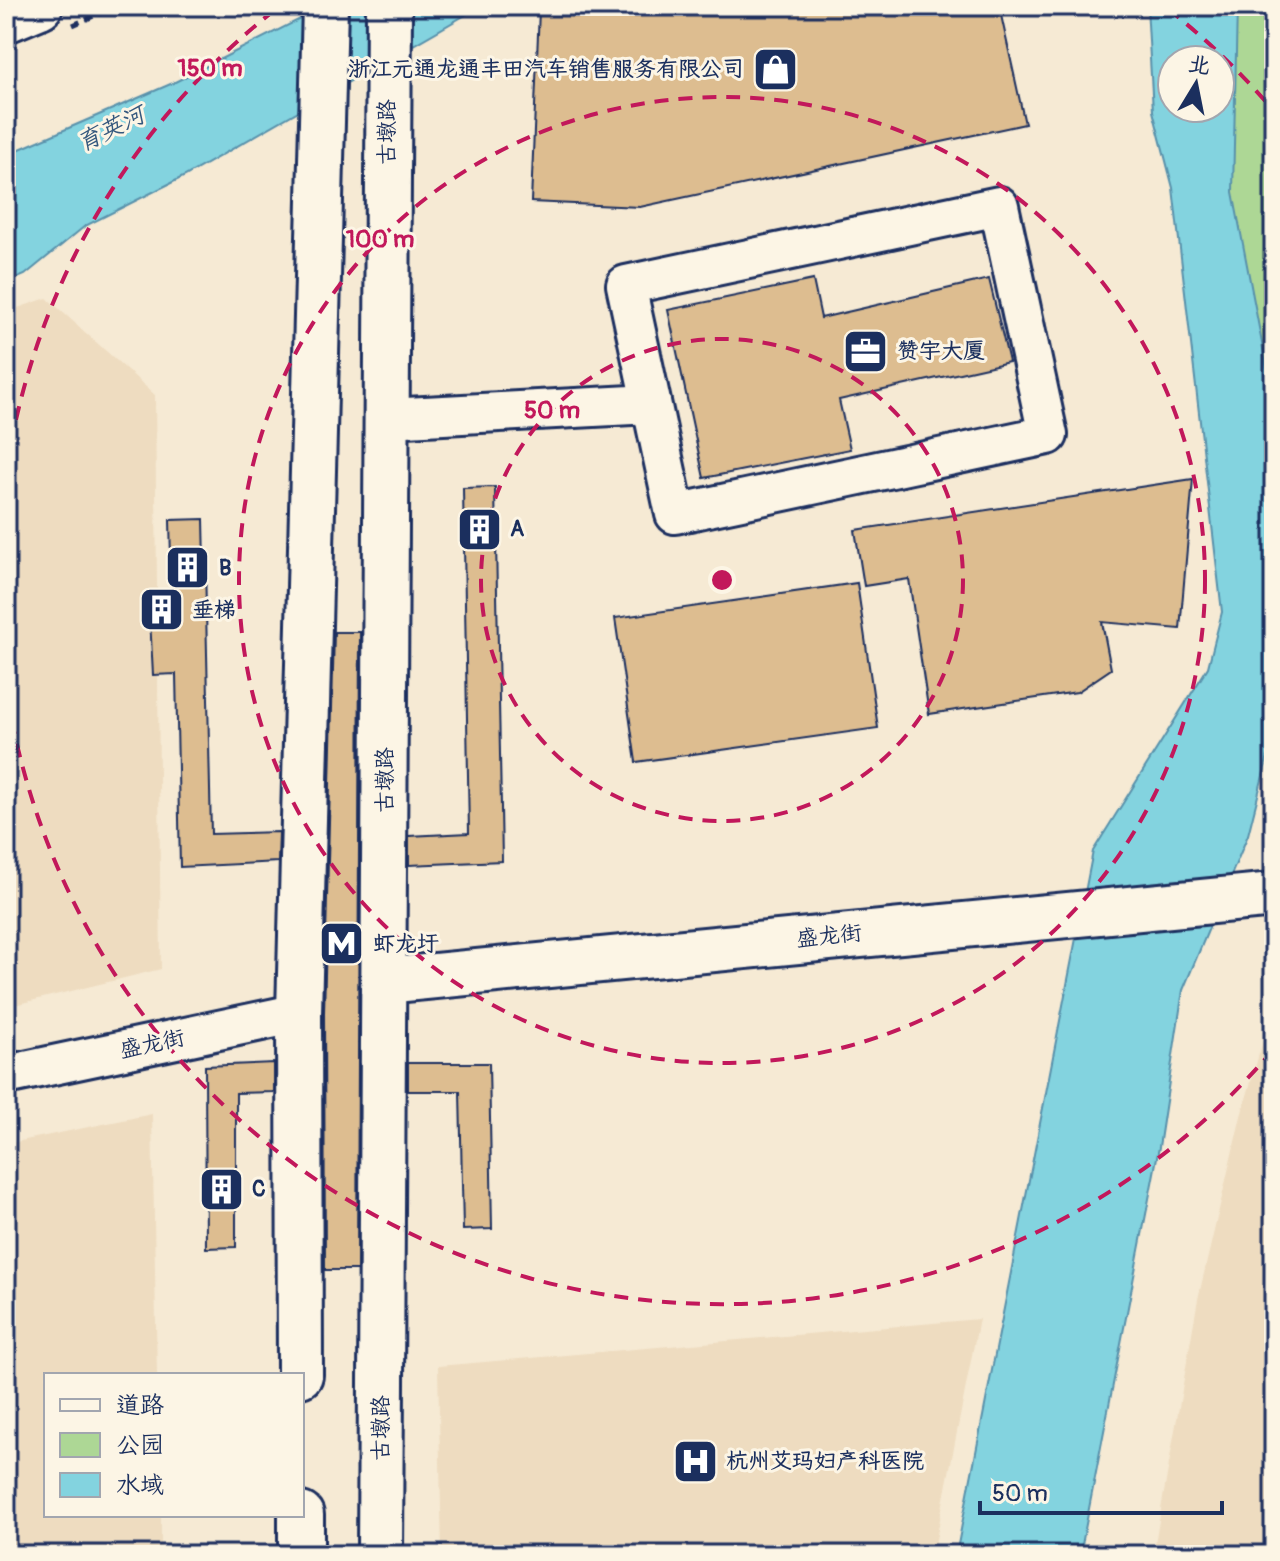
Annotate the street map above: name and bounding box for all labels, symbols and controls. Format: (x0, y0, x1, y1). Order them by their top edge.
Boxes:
north arrow (1156, 44, 1236, 124)
shop icon: 浙江元通龙通丰田汽车销售服务有限公司 (751, 45, 799, 93)
text: 北 (1186, 50, 1213, 81)
text: 150 m (177, 54, 243, 83)
place label: 浙江元通龙通丰田汽车销售服务有限公司 (348, 55, 744, 83)
water label: 育英河 (72, 98, 153, 158)
street label: 古墩路 (373, 99, 401, 165)
text: 100 m (346, 225, 414, 254)
office icon: 赞宇大厦 (842, 327, 890, 375)
place label: 赞宇大厦 (897, 337, 985, 365)
text: 50 m (524, 396, 580, 425)
building icon: A (455, 505, 503, 553)
place label: A (510, 515, 525, 543)
building icon: B (164, 544, 212, 592)
place label: B (219, 554, 231, 582)
centre of rings (708, 566, 736, 594)
building icon: 垂梯 (137, 586, 185, 634)
place label: 垂梯 (192, 596, 236, 624)
street label: 古墩路 (371, 747, 399, 813)
street label: 盛龙街 (795, 919, 863, 953)
metro station icon: 虾龙圩 (318, 920, 366, 968)
place label: 虾龙圩 (373, 930, 439, 958)
street label: 盛龙街 (117, 1023, 187, 1065)
building icon: C (197, 1165, 245, 1213)
place label: C (252, 1175, 266, 1203)
legend (44, 1373, 304, 1517)
text: 道路 (116, 1391, 164, 1420)
street label: 古墩路 (367, 1395, 395, 1461)
text: 公园 (116, 1431, 164, 1460)
hospital icon: 杭州艾玛妇产科医院 (671, 1437, 719, 1485)
place label: 杭州艾玛妇产科医院 (726, 1447, 924, 1475)
scale bar (980, 1465, 1222, 1515)
text: 水域 (116, 1471, 164, 1500)
text: 50 m (992, 1479, 1048, 1508)

